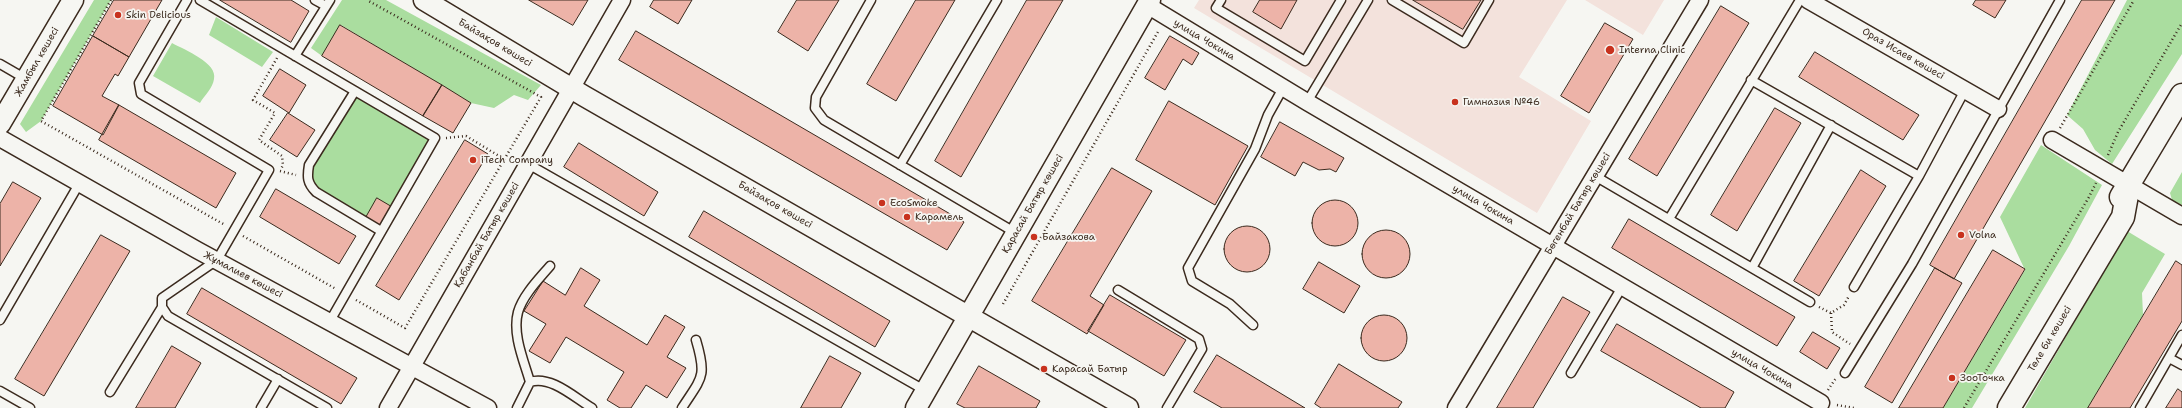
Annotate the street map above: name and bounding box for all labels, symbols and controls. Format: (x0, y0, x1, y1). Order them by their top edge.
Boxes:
place label: Skin Delicious (126, 9, 191, 21)
marker: Skin Delicious (113, 10, 123, 20)
street label: Байзақов көшесі (456, 16, 534, 70)
street label: улица Чокина (1171, 17, 1237, 63)
street label: Жамбыл көшесі (12, 25, 62, 99)
street label: Ораз Исаев көшесі (1860, 26, 1946, 82)
marker: Interna Clinic (1604, 44, 1616, 56)
place label: Interna Clinic (1619, 44, 1685, 56)
place label: Гимназия №46 (1463, 96, 1540, 108)
marker: Гимназия №46 (1450, 97, 1460, 107)
street label: Бөгенбай Батыр көшесі (1543, 151, 1613, 257)
street label: Қарасай Батыр көшесі (1000, 152, 1066, 256)
place label: iTech Company (481, 154, 553, 166)
marker: iTech Company (468, 155, 478, 165)
street label: Байзақов көшесі (736, 179, 814, 231)
street label: Қабанбай Батыр көшесі (452, 180, 522, 290)
street label: улица Чокина (1450, 182, 1516, 228)
place label: EcoSmoke (890, 197, 938, 209)
marker: EcoSmoke (877, 198, 887, 208)
place label: Карамель (915, 211, 963, 223)
marker: Карамель (902, 212, 912, 222)
place label: Volna (1969, 229, 1996, 241)
marker: Volna (1956, 230, 1966, 240)
place label: Байзакова (1042, 231, 1095, 243)
marker: Байзакова (1029, 232, 1039, 242)
street label: Жұмалиев көшесі (202, 249, 284, 301)
street label: Төле би көшесі (2026, 304, 2074, 374)
street label: улица Чокина (1729, 346, 1795, 392)
place label: Карасай Батыр (1052, 363, 1128, 375)
marker: Карасай Батыр (1039, 364, 1049, 374)
place label: ЗооТочка (1960, 372, 2005, 384)
marker: ЗооТочка (1947, 373, 1957, 383)

